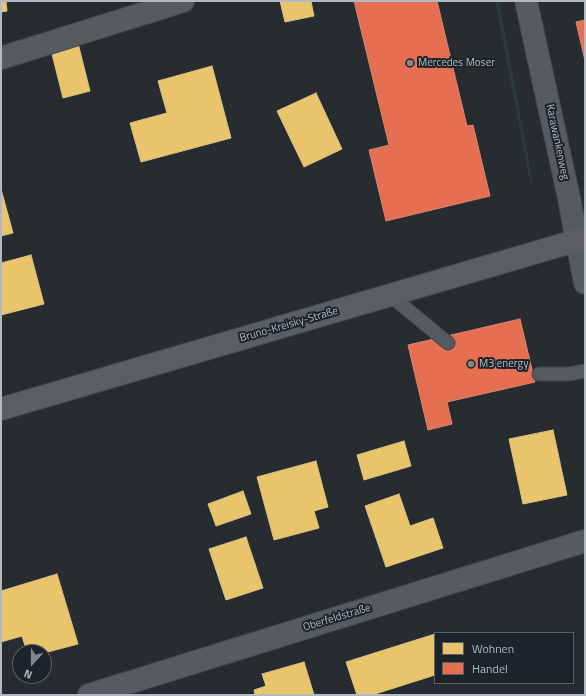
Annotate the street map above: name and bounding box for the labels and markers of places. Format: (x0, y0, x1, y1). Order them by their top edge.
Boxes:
place label: Mercedes Moser (418, 56, 495, 70)
marker: Mercedes Moser (405, 58, 415, 68)
place label: M3 energy (479, 357, 529, 371)
marker: M3 energy (466, 359, 476, 369)

